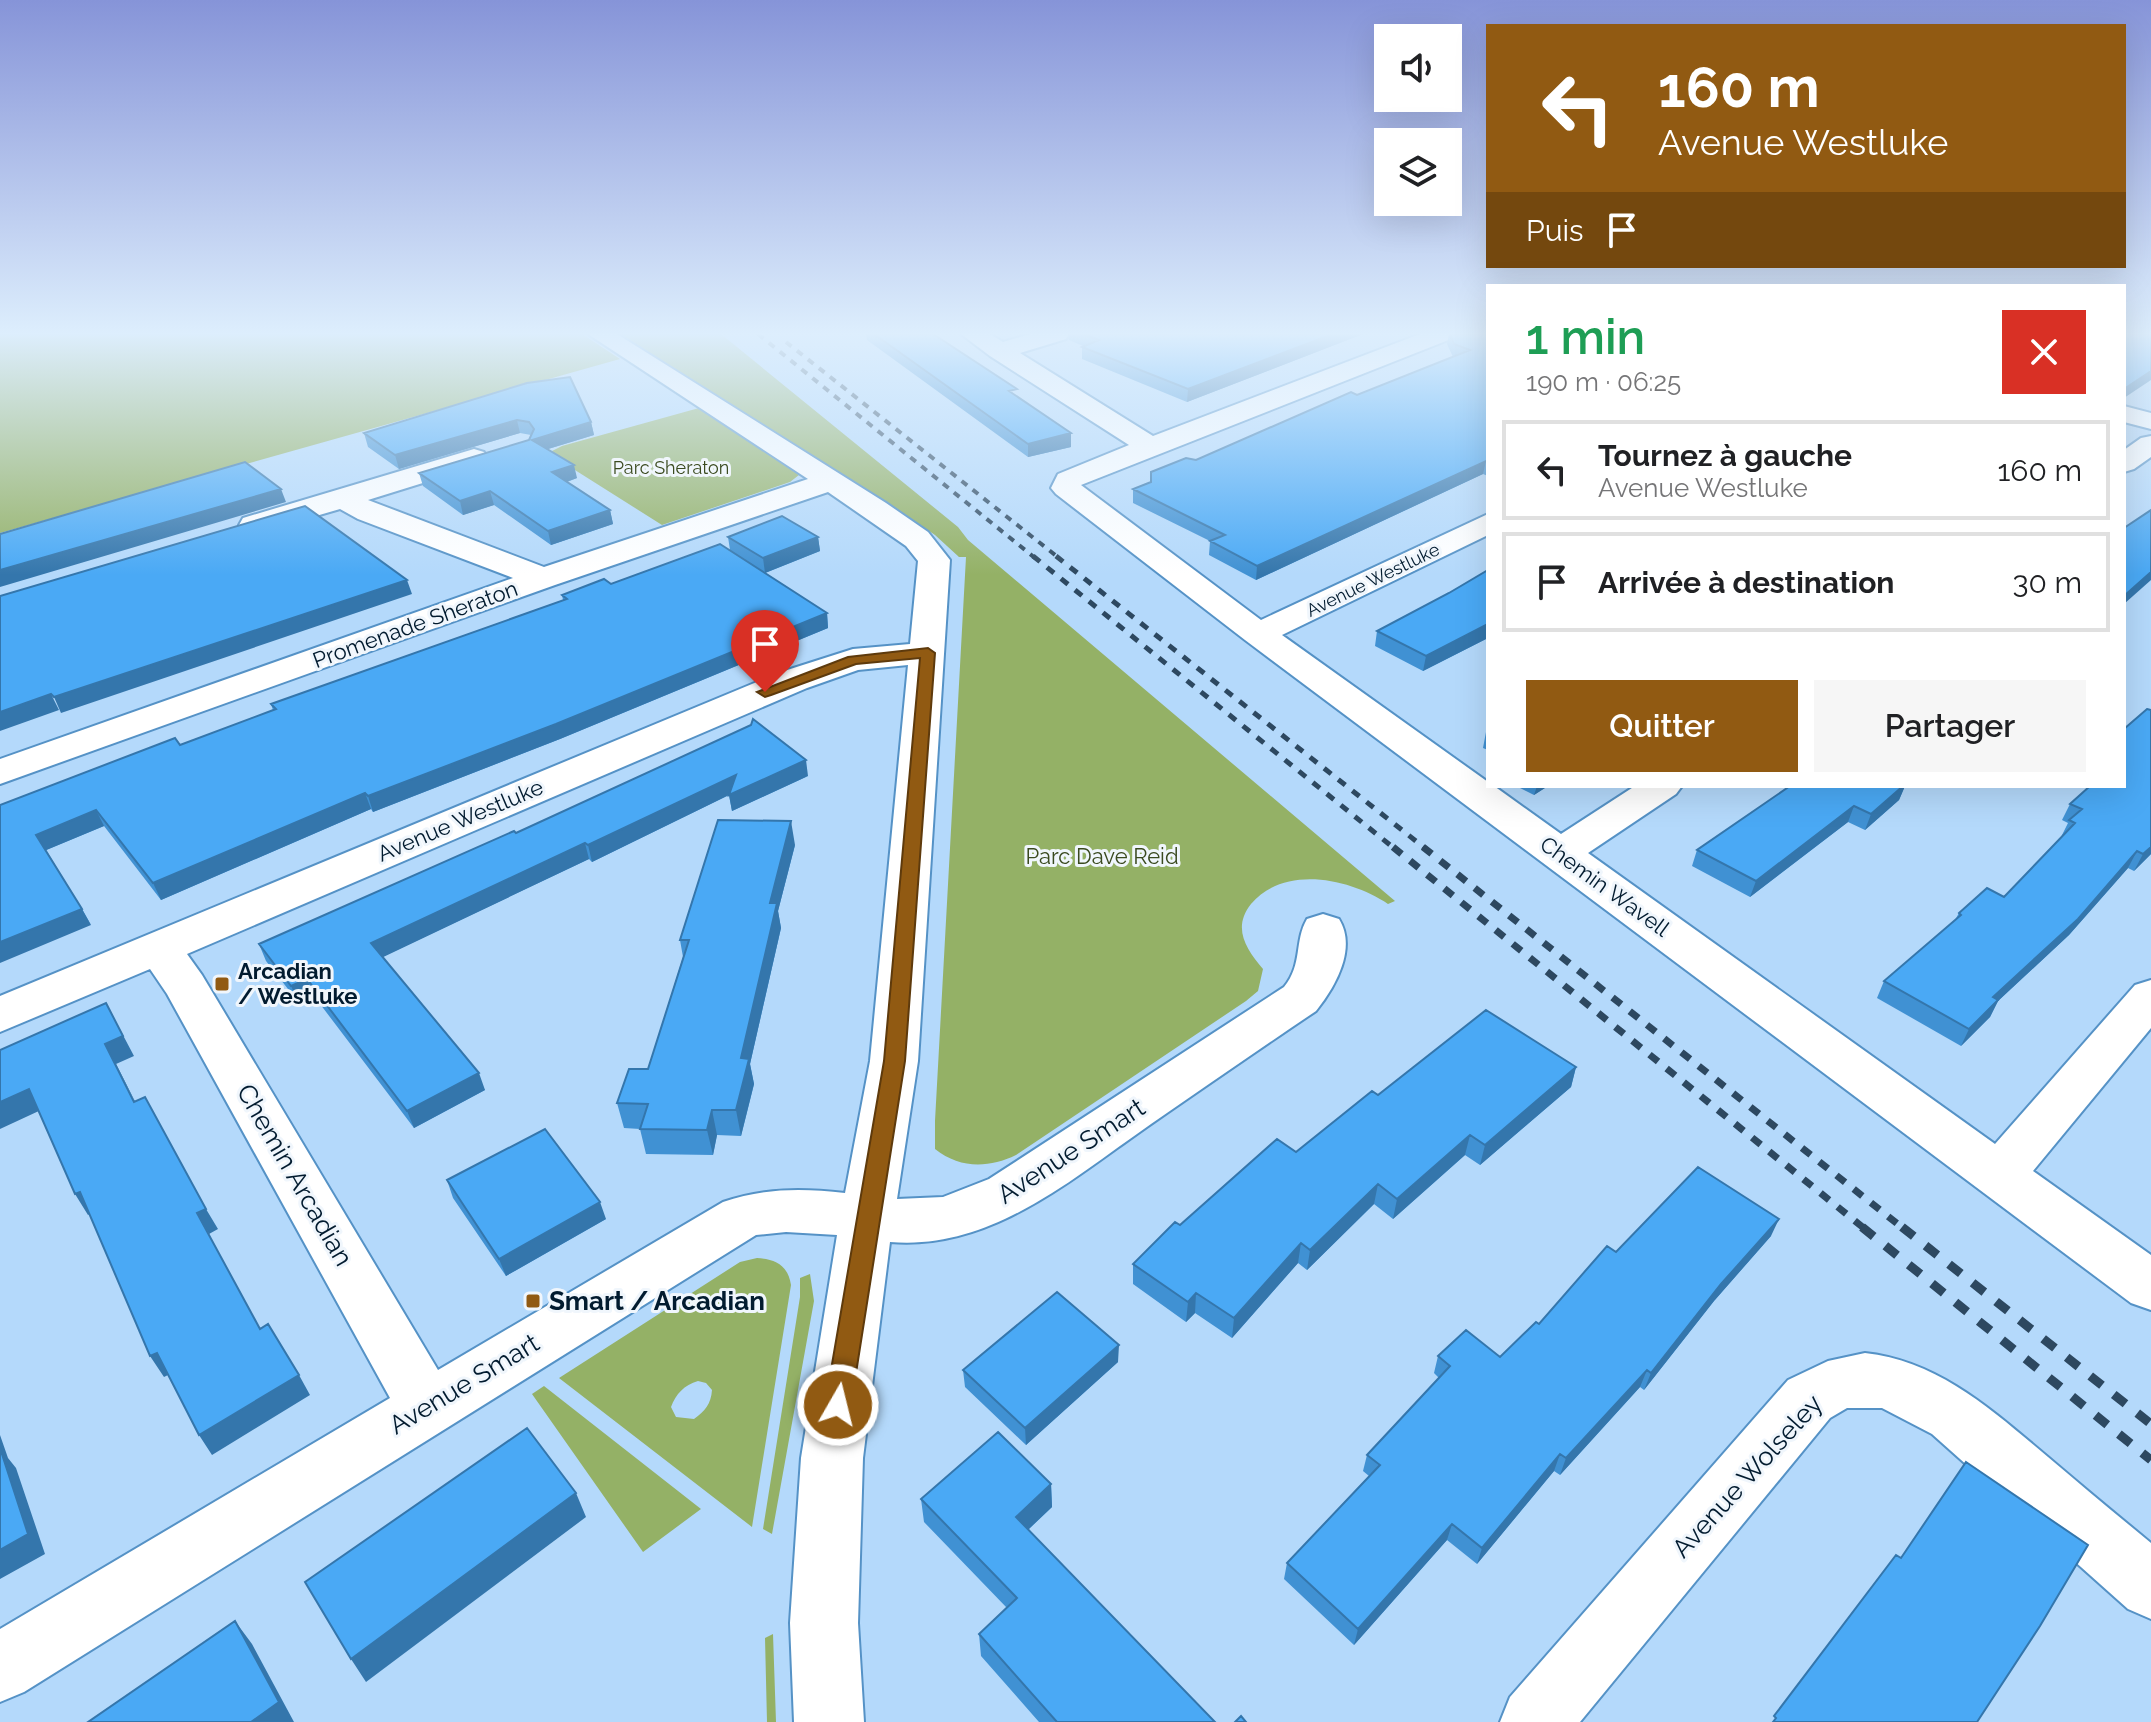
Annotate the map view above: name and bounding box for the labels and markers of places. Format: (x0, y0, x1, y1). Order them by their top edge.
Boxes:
pin (731, 610, 799, 692)
place label: Arcadian / Westluke (238, 958, 357, 1009)
marker: Arcadian / Westluke (213, 975, 231, 993)
place label: Smart / Arcadian (549, 1286, 765, 1316)
marker: Smart / Arcadian (524, 1292, 542, 1310)

